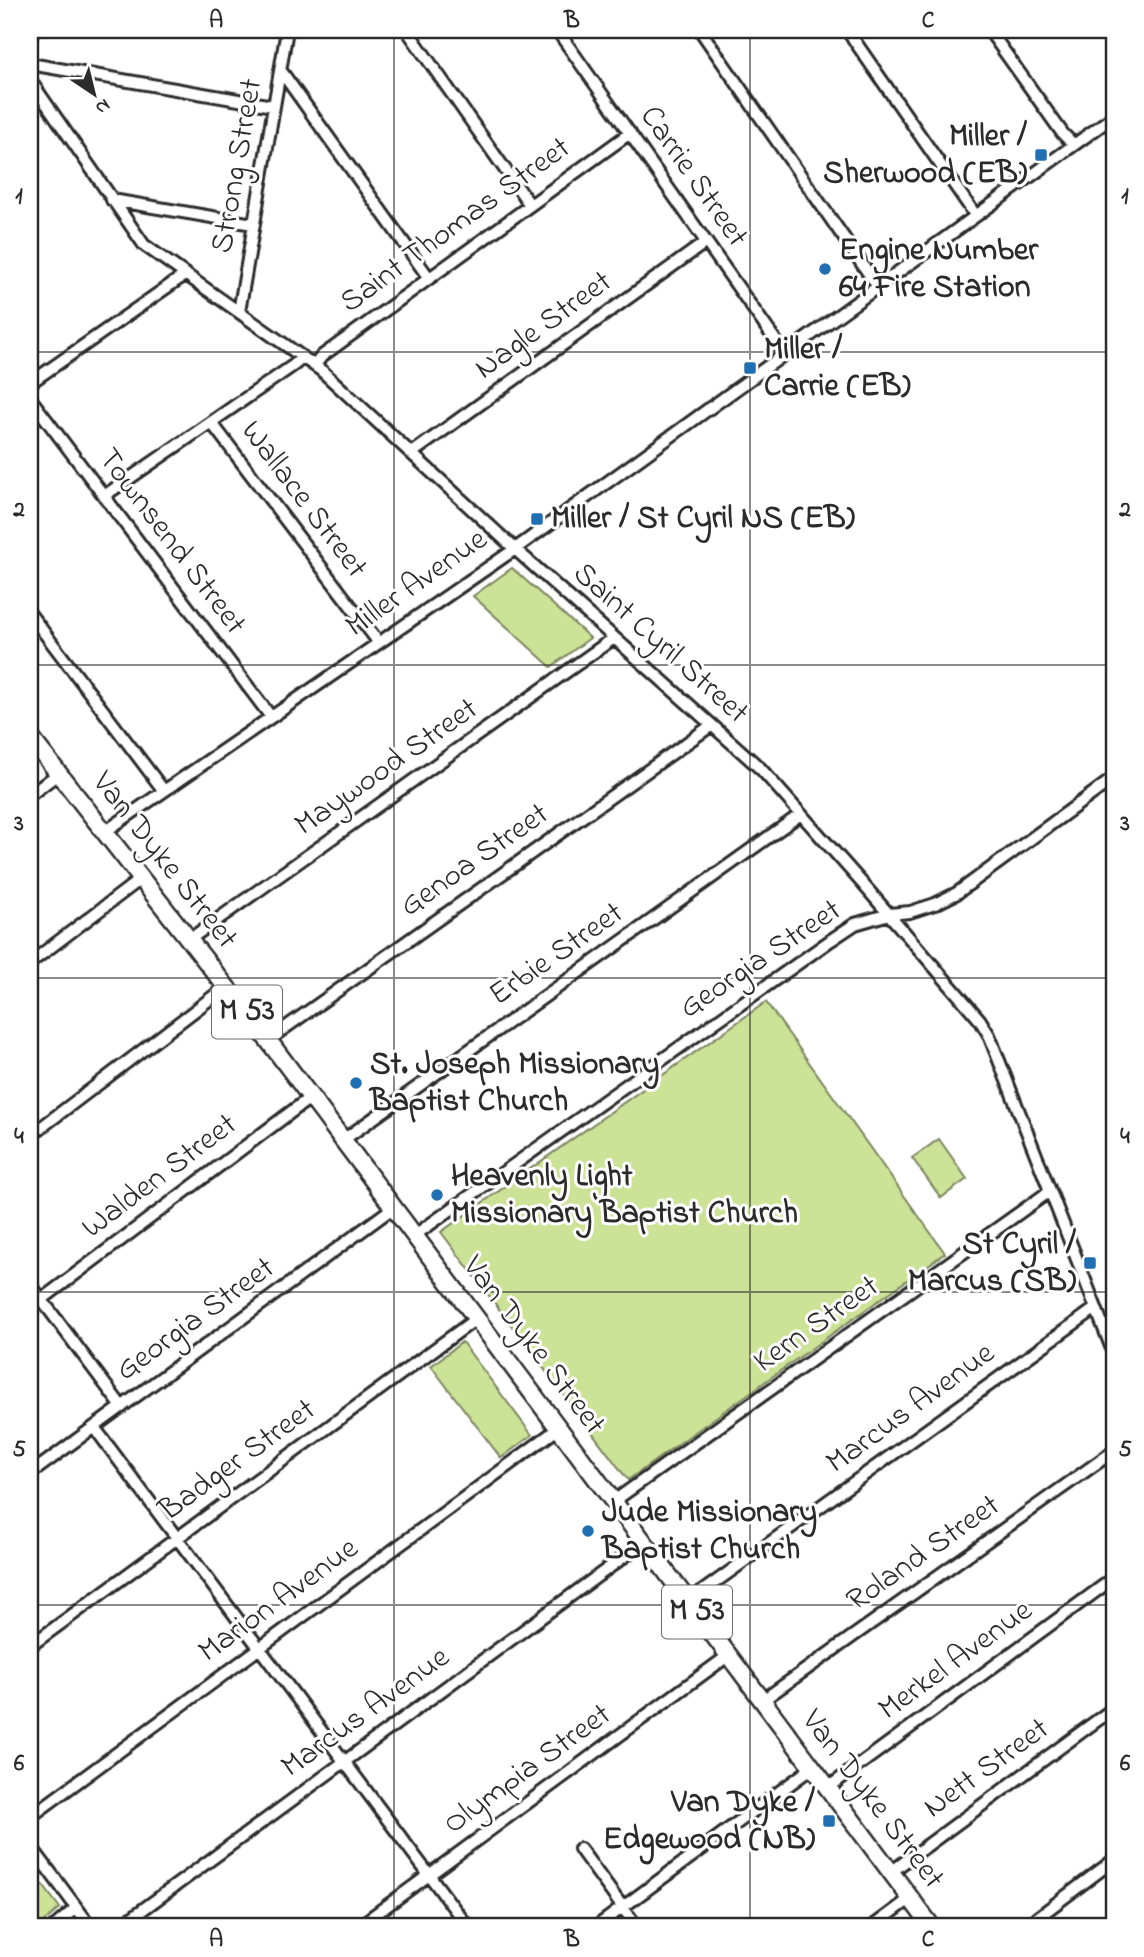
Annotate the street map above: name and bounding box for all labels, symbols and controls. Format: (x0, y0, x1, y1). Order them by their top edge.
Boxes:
text: A (209, 5, 223, 38)
text: B (563, 5, 580, 38)
text: C (922, 5, 935, 38)
north arrow (60, 60, 130, 130)
street label: Strong Street (200, 75, 277, 257)
text: N (89, 91, 115, 121)
street label: Carrie Street (627, 97, 759, 258)
place label: Miller / Sherwood (EB) (823, 114, 1028, 198)
street label: Saint Thomas Street (331, 126, 581, 326)
marker: Miller / Sherwood (EB) (1033, 147, 1049, 163)
text: 1 (15, 181, 23, 214)
text: 1 (1121, 181, 1129, 214)
place label: Engine Number 64 Fire Station (839, 228, 1039, 312)
street label: Nagle Street (465, 260, 623, 392)
marker: Engine Number 64 Fire Station (817, 261, 833, 277)
place label: Miller / Carrie (EB) (764, 327, 911, 411)
marker: Miller / Carrie (EB) (742, 360, 758, 376)
street label: Wallace Street (228, 411, 378, 589)
street label: Townsend Street (85, 439, 257, 646)
text: 2 (12, 494, 25, 527)
text: 2 (1118, 494, 1131, 527)
place label: Miller / St Cyril NS (EB) (551, 496, 855, 544)
marker: Miller / St Cyril NS (EB) (529, 511, 545, 527)
street label: Miller Avenue (336, 517, 498, 650)
street label: Saint Cyril Street (561, 552, 759, 736)
street label: Maywood Street (285, 687, 489, 849)
street label: Van Dyke Street (79, 761, 249, 960)
street label: Genoa Street (391, 792, 559, 930)
text: 3 (13, 808, 24, 841)
text: 3 (1119, 808, 1130, 841)
street label: Georgia Street (670, 888, 852, 1032)
street label: Erbie Street (480, 891, 634, 1019)
road number: M 53 (212, 986, 282, 1038)
place label: St. Joseph Missionary Baptist Church (368, 1042, 659, 1126)
marker: St. Joseph Missionary Baptist Church (348, 1075, 364, 1091)
street label: Walden Street (72, 1103, 248, 1251)
text: 4 (14, 1121, 24, 1154)
text: 4 (1120, 1121, 1130, 1154)
place label: Heavenly Light Missionary Baptist Church (451, 1154, 798, 1239)
marker: Heavenly Light Missionary Baptist Church (429, 1187, 445, 1203)
place label: St Cyril / Marcus (SB) (908, 1222, 1077, 1306)
street label: Van Dyke Street (449, 1245, 616, 1446)
street label: Georgia Street (107, 1246, 286, 1394)
marker: St Cyril / Marcus (SB) (1082, 1255, 1098, 1271)
street label: Kern Street (744, 1264, 890, 1386)
street label: Marcus Avenue (817, 1331, 1006, 1487)
street label: Badger Street (149, 1388, 326, 1535)
text: 5 (12, 1434, 26, 1467)
text: 5 (1118, 1434, 1132, 1467)
street label: Roland Street (837, 1483, 1011, 1624)
place label: Jude Missionary Baptist Church (600, 1490, 817, 1574)
marker: Jude Missionary Baptist Church (580, 1523, 596, 1539)
street label: Marion Avenue (189, 1526, 370, 1675)
road number: M 53 (662, 1586, 732, 1638)
street label: Merkel Avenue (869, 1588, 1044, 1733)
street label: Marcus Avenue (272, 1635, 461, 1791)
street label: Olympia Street (434, 1693, 622, 1847)
street label: Van Dyke Street (788, 1699, 955, 1900)
street label: Nett Street (914, 1707, 1060, 1831)
text: 6 (14, 1748, 25, 1781)
text: 6 (1120, 1748, 1131, 1781)
place label: Van Dyke / Edgewood (NB) (603, 1780, 816, 1865)
marker: Van Dyke / Edgewood (NB) (821, 1813, 837, 1829)
text: A (209, 1924, 223, 1957)
text: B (563, 1924, 580, 1957)
text: C (922, 1924, 935, 1957)

